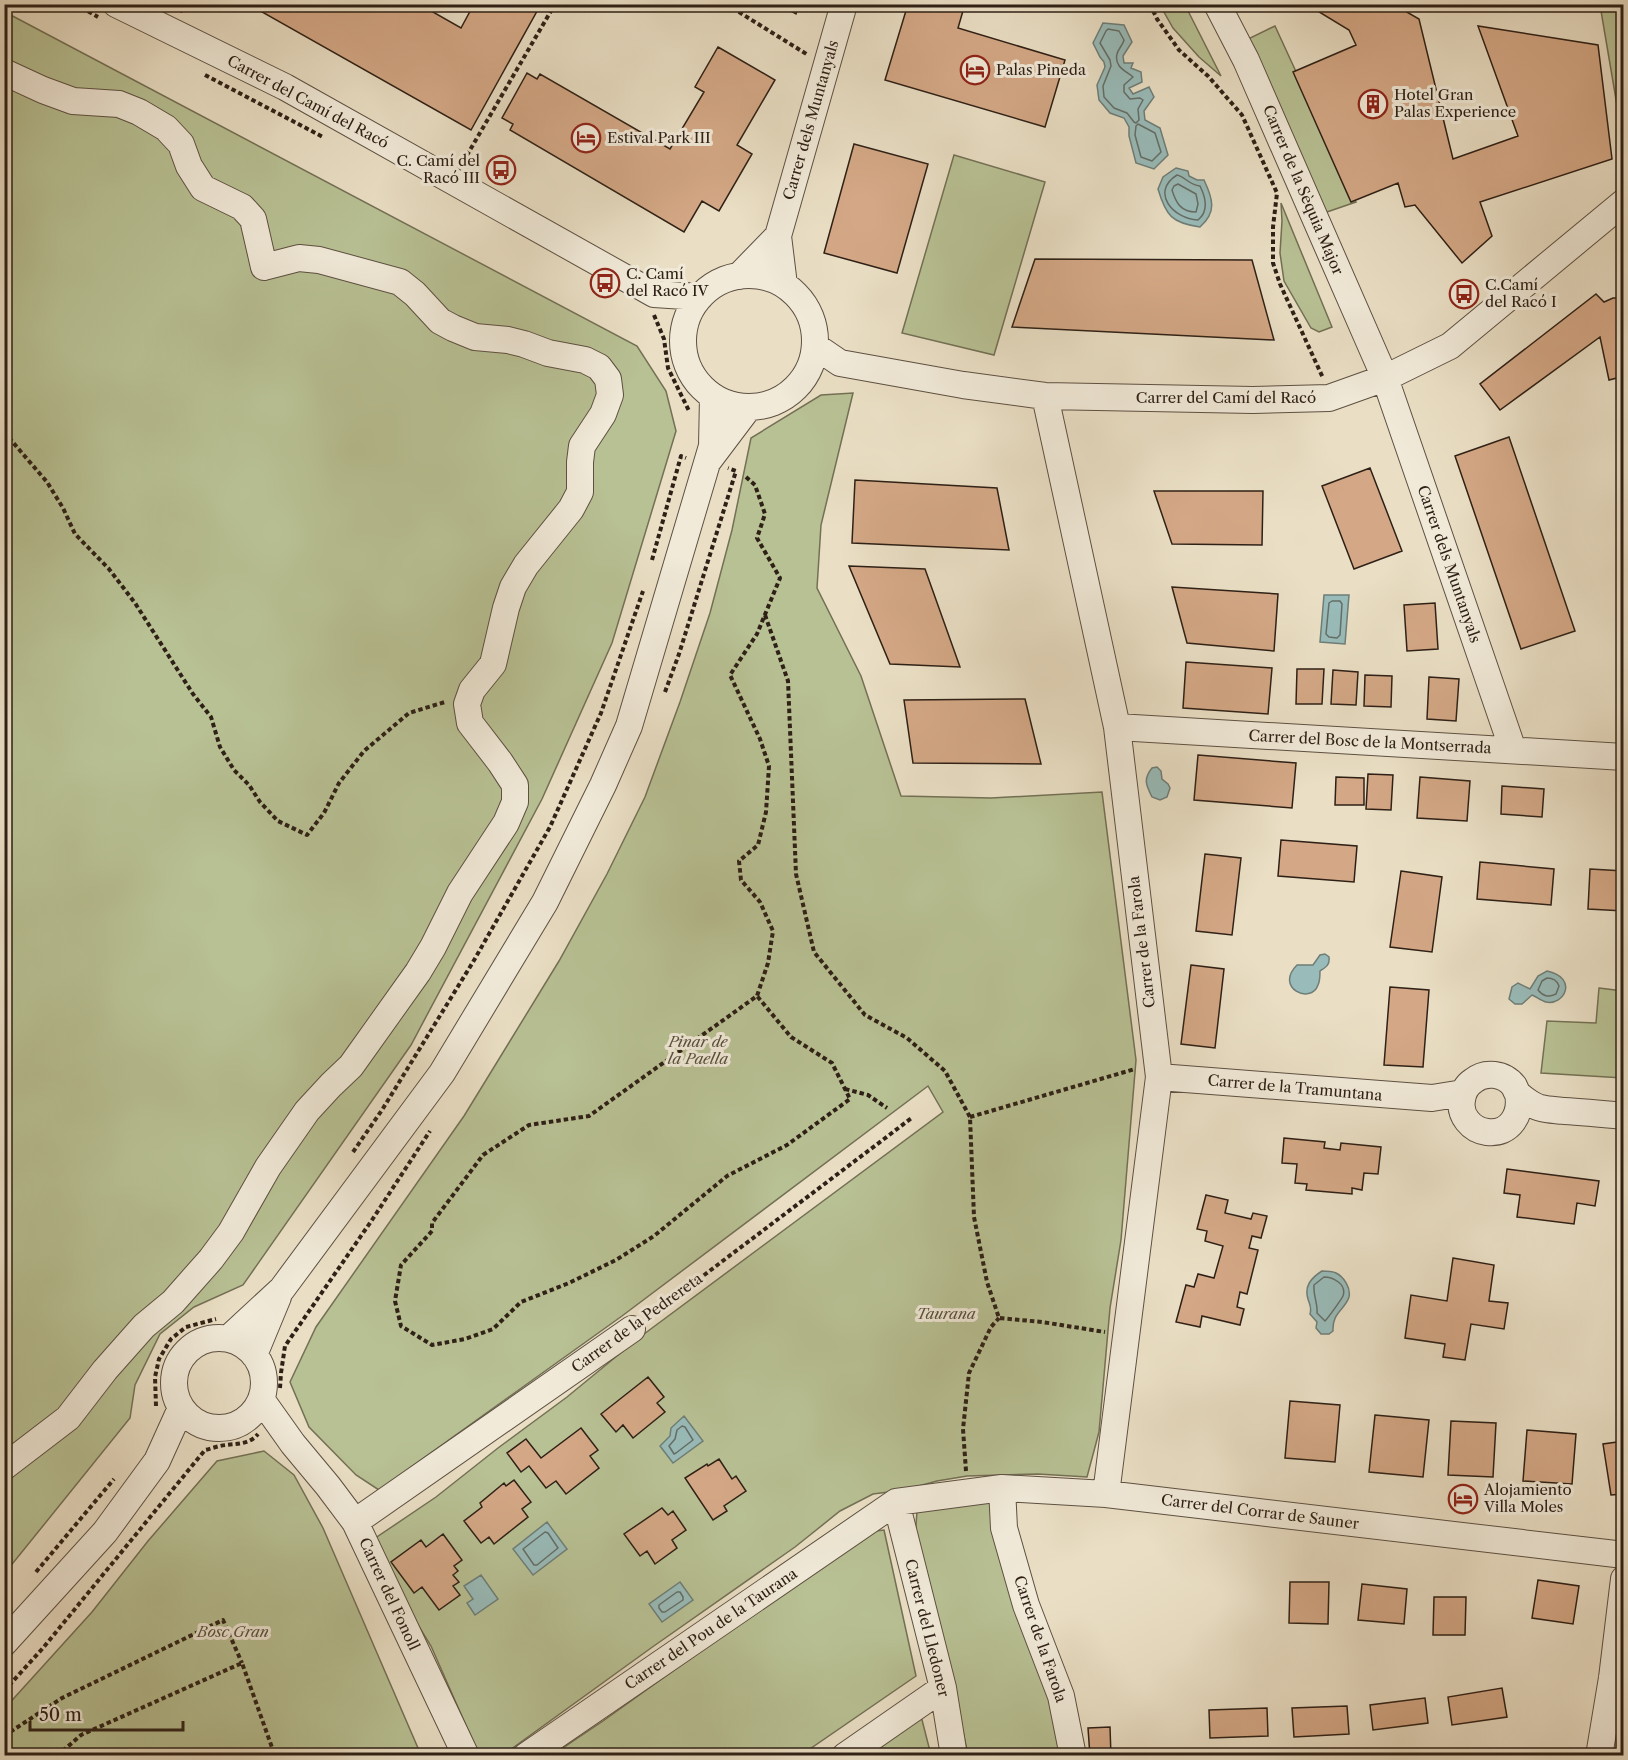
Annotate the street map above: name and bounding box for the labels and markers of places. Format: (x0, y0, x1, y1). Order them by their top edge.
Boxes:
hotel icon: Palas Pineda (959, 54, 991, 86)
place label: Palas Pineda (996, 60, 1086, 79)
place label: Hotel Gran Palas Experience (1394, 85, 1516, 121)
building icon: Hotel Gran Palas Experience (1357, 88, 1389, 120)
hotel icon: Estival Park III (570, 122, 602, 154)
place label: Estival Park III (607, 128, 711, 147)
place label: C. Camí del Racó III (397, 151, 481, 187)
bus stop icon: C. Camí del Racó III (485, 154, 517, 186)
place label: C. Camí del Racó IV (626, 264, 710, 300)
bus stop icon: C. Camí del Racó IV (589, 267, 621, 299)
place label: C.Camí del Racó I (1485, 275, 1557, 311)
bus stop icon: C.Camí del Racó I (1448, 278, 1480, 310)
place label: Alojamiento Villa Moles (1483, 1480, 1572, 1516)
hotel icon: Alojamiento Villa Moles (1447, 1483, 1479, 1515)

